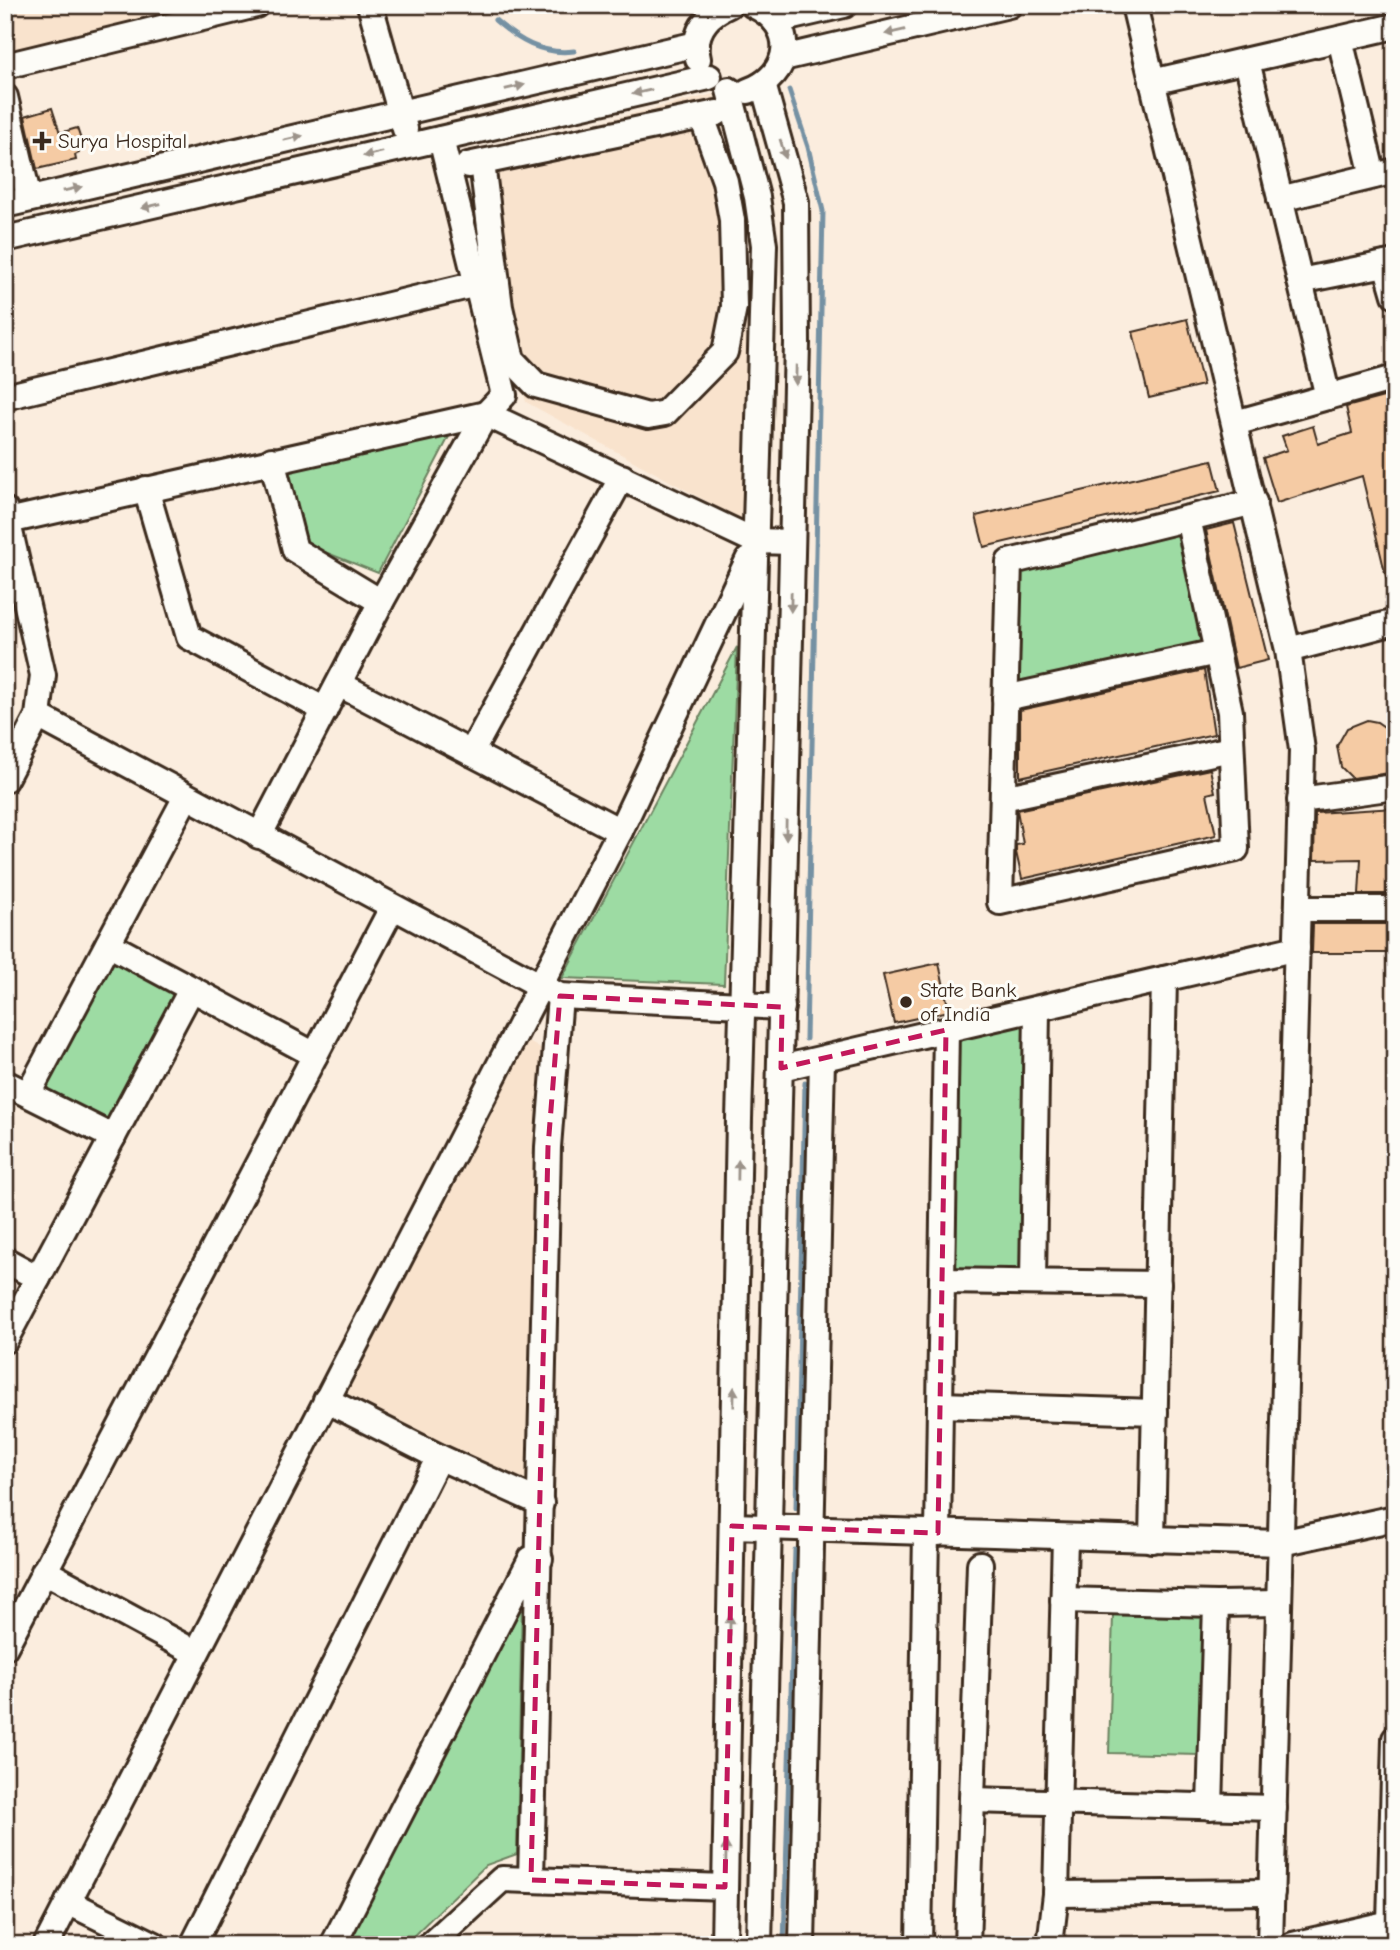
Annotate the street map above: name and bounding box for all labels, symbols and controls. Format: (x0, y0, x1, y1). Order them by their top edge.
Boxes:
one-way arrow (884, 27, 906, 38)
one-way arrow (504, 81, 526, 92)
one-way arrow (631, 87, 653, 98)
place label: Surya Hospital (58, 129, 187, 153)
marker: Surya Hospital (32, 131, 52, 151)
one-way arrow (282, 132, 304, 143)
one-way arrow (778, 139, 788, 160)
one-way arrow (362, 149, 384, 160)
one-way arrow (61, 183, 83, 194)
one-way arrow (140, 200, 162, 211)
one-way arrow (790, 364, 802, 386)
one-way arrow (785, 592, 797, 614)
one-way arrow (780, 819, 792, 841)
place label: State Bank of India (920, 978, 1016, 1026)
marker: State Bank of India (898, 994, 914, 1010)
one-way arrow (732, 1158, 744, 1180)
one-way arrow (728, 1386, 740, 1408)
one-way arrow (724, 1613, 736, 1635)
one-way arrow (721, 1841, 732, 1863)

